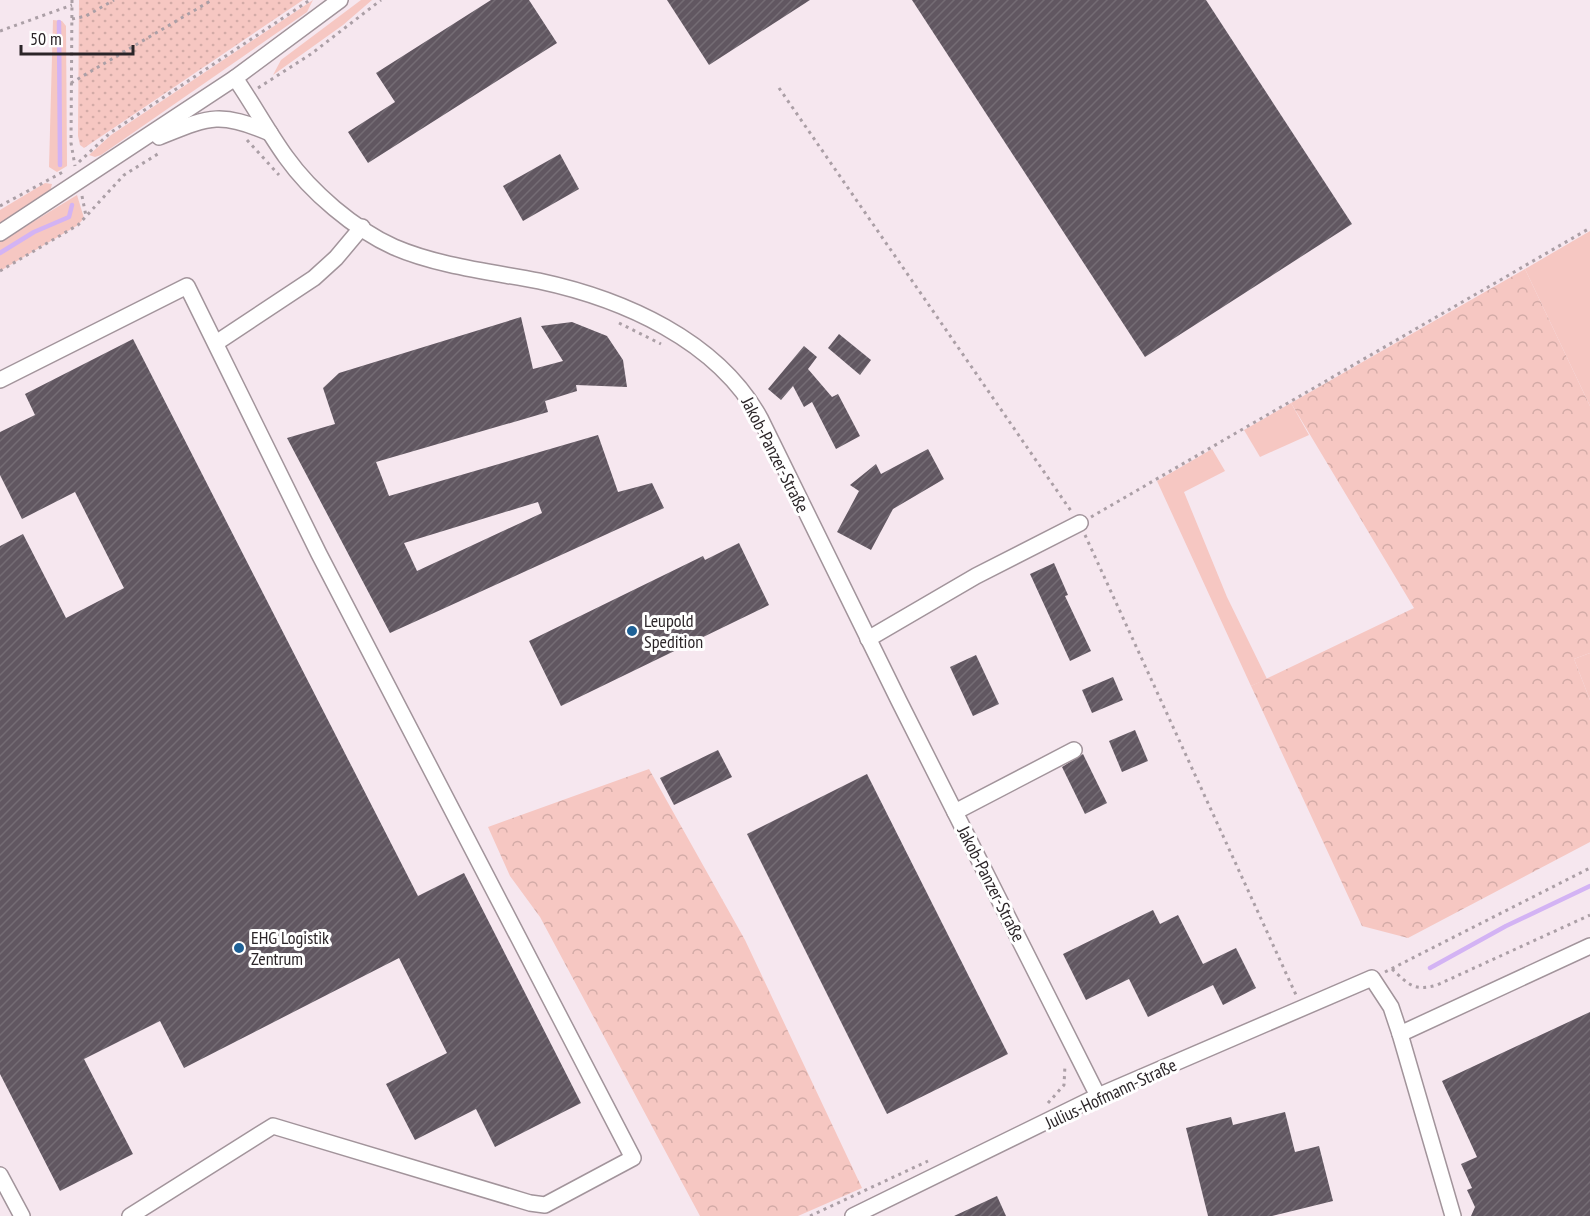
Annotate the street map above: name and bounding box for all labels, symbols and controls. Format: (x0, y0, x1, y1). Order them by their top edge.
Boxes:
scale bar (21, 18, 134, 56)
text: 50 m (30, 27, 62, 50)
street label: Jakob-Panzer-Straße (736, 392, 814, 516)
place label: Leupold Spedition (644, 609, 703, 653)
marker: Leupold Spedition (625, 624, 639, 638)
street label: Jakob-Panzer-Straße (952, 821, 1030, 945)
place label: EHG Logistik Zentrum (251, 926, 329, 970)
marker: EHG Logistik Zentrum (232, 941, 246, 955)
street label: Julius-Hofmann-Straße (1041, 1053, 1180, 1134)

